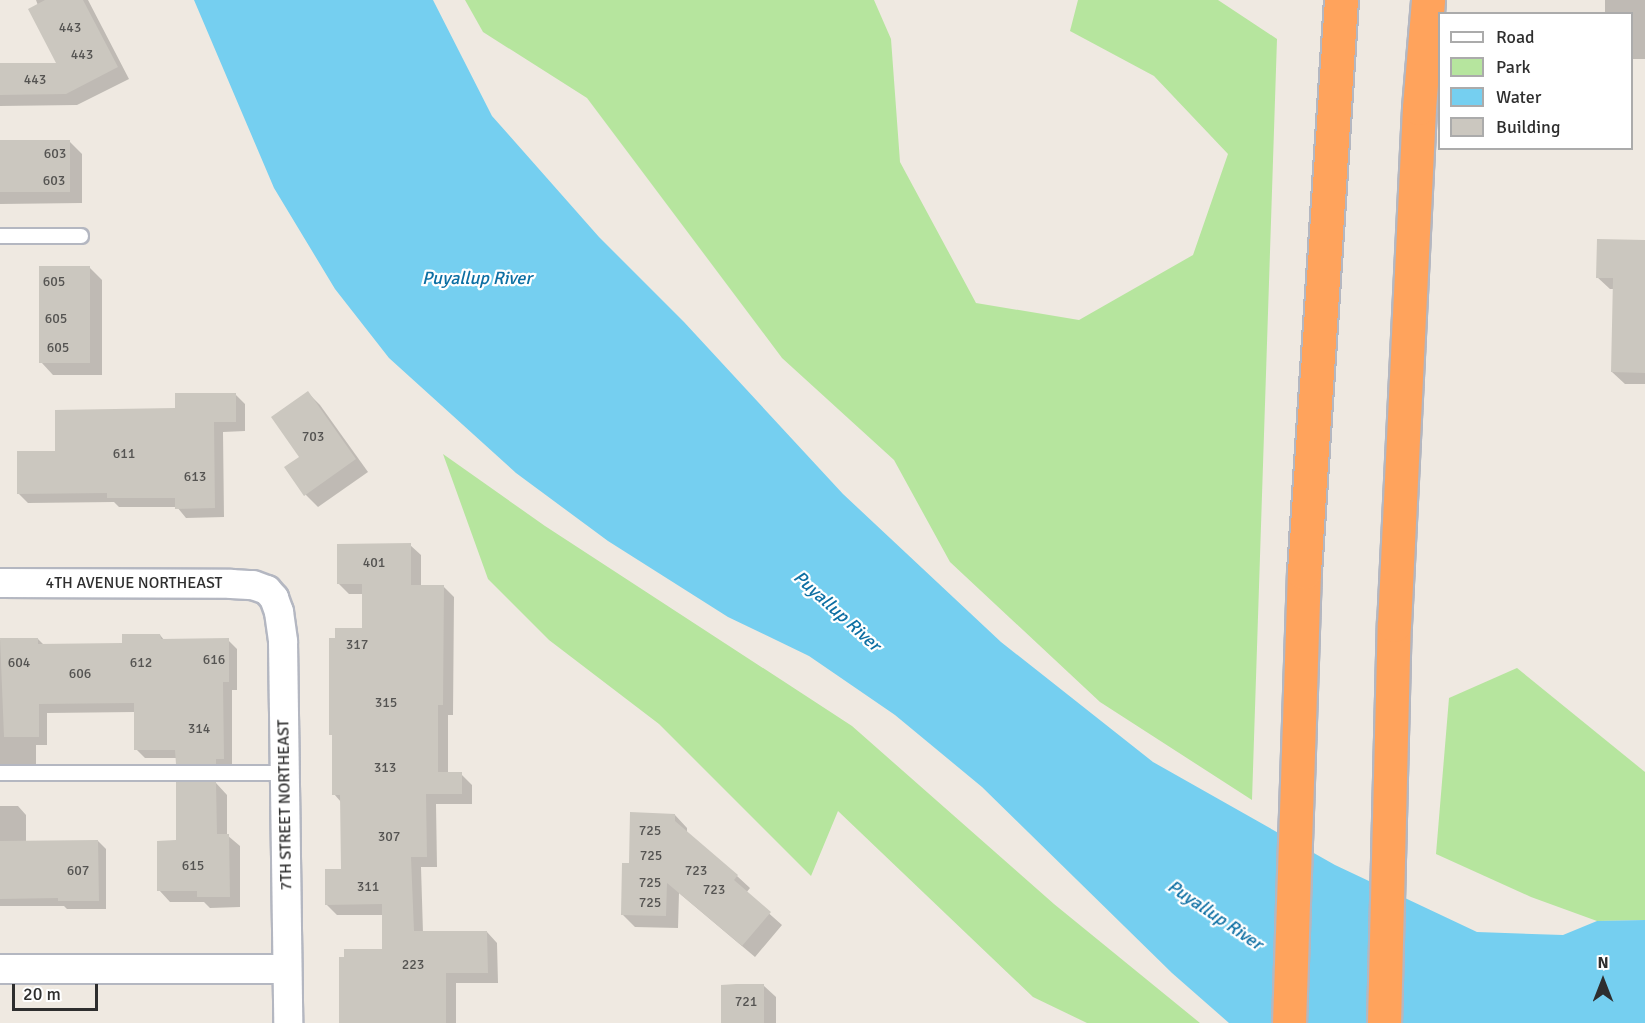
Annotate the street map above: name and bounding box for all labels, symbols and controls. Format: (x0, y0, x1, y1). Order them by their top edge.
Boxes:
legend (1438, 12, 1633, 150)
house number: 443 (59, 20, 81, 36)
text: Road (1496, 26, 1535, 48)
house number: 443 (71, 47, 93, 63)
text: Park (1496, 56, 1531, 78)
house number: 443 (24, 72, 46, 88)
text: Water (1496, 86, 1541, 108)
text: Building (1496, 116, 1560, 138)
house number: 603 (44, 146, 66, 162)
house number: 603 (43, 173, 65, 189)
water label: Puyallup River (422, 267, 532, 289)
house number: 605 (43, 274, 65, 290)
house number: 605 (45, 311, 67, 327)
house number: 605 (47, 340, 69, 356)
house number: 703 (302, 429, 324, 445)
house number: 611 (113, 446, 135, 462)
house number: 613 (184, 469, 206, 485)
house number: 401 (363, 555, 385, 571)
water label: Puyallup River (789, 566, 885, 656)
street label: 4TH AVENUE NORTHEAST (46, 573, 222, 593)
house number: 317 (346, 637, 368, 653)
house number: 616 (203, 652, 225, 668)
house number: 604 (8, 655, 30, 671)
house number: 612 (130, 655, 152, 671)
house number: 606 (69, 666, 91, 682)
house number: 315 (375, 695, 397, 711)
street label: 7TH STREET NORTHEAST (274, 719, 296, 891)
house number: 314 (188, 721, 210, 737)
house number: 313 (374, 760, 396, 776)
house number: 725 (639, 823, 661, 839)
house number: 307 (378, 829, 400, 845)
house number: 725 (640, 848, 662, 864)
house number: 615 (182, 858, 204, 874)
house number: 607 (67, 863, 89, 879)
house number: 723 (685, 863, 707, 879)
house number: 725 (639, 875, 661, 891)
water label: Puyallup River (1163, 875, 1267, 955)
house number: 311 (357, 879, 379, 895)
house number: 723 (703, 882, 725, 898)
house number: 725 (639, 895, 661, 911)
north arrow (1573, 951, 1633, 1011)
text: N (1597, 953, 1609, 973)
house number: 223 (402, 957, 424, 973)
scale bar (15, 972, 100, 1010)
text: 20 m (23, 983, 61, 1005)
house number: 721 (735, 994, 757, 1010)

